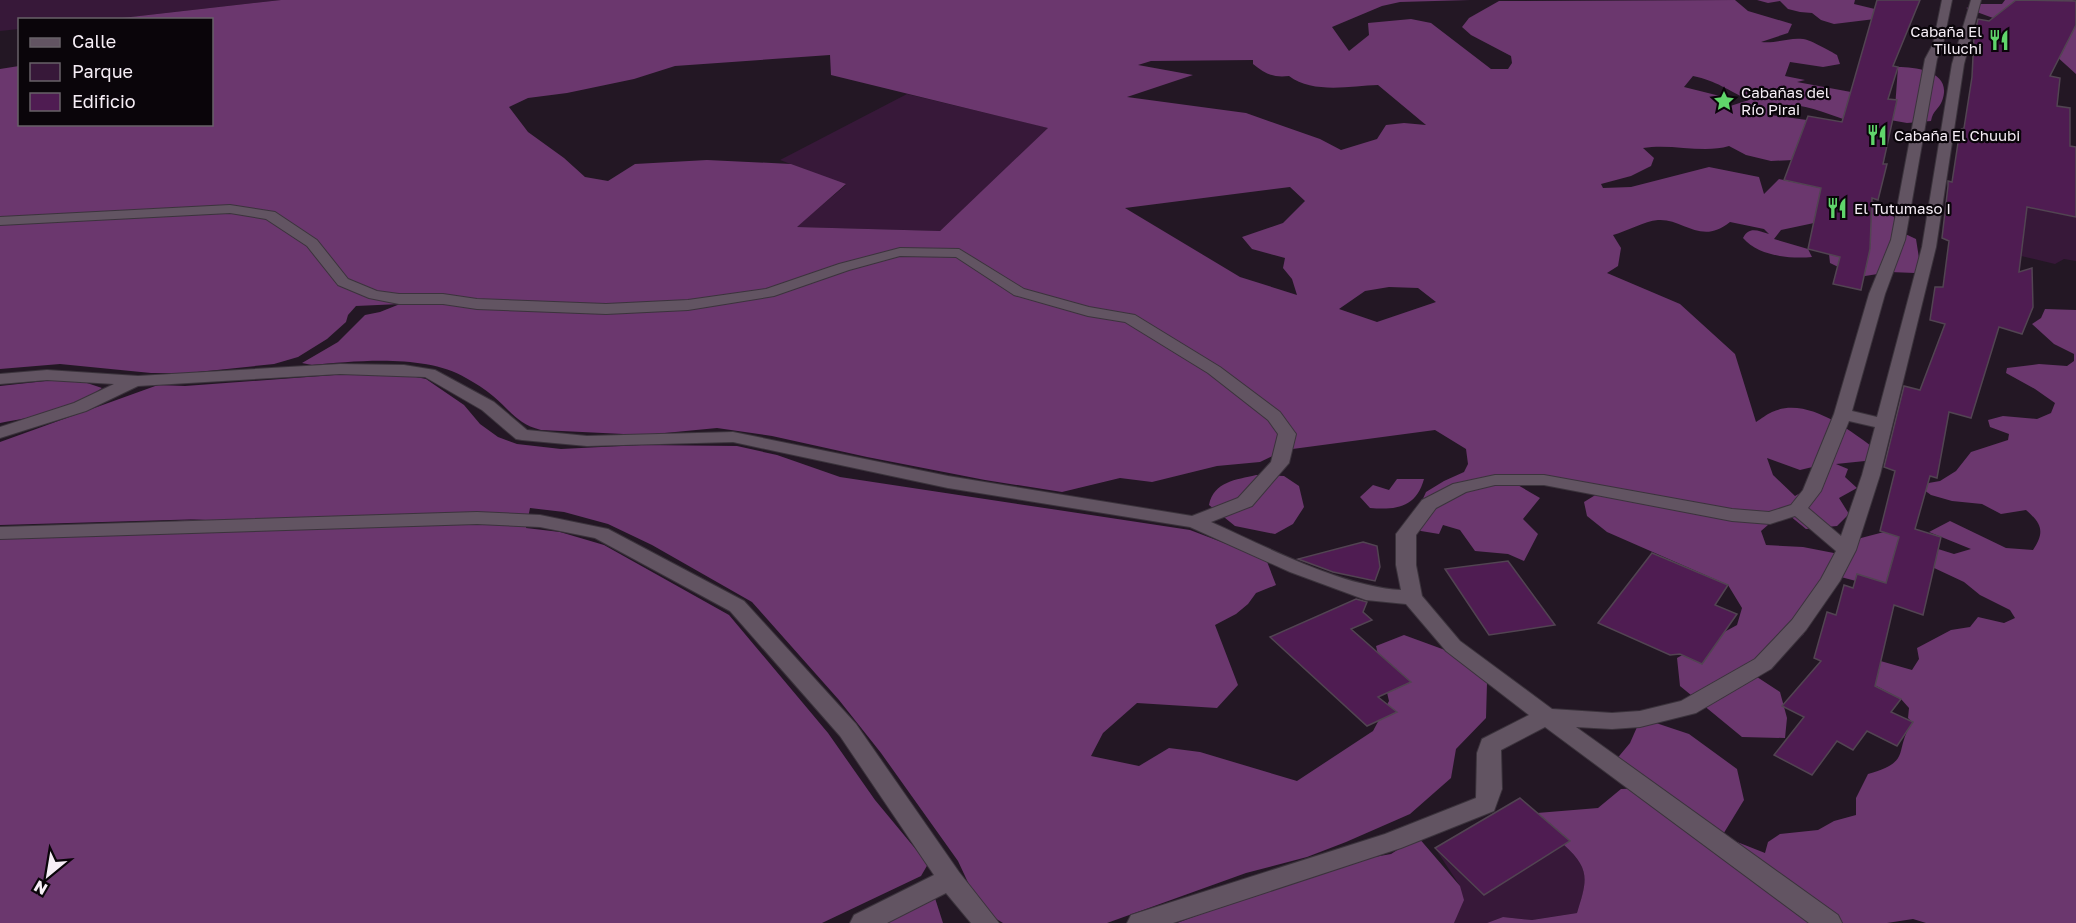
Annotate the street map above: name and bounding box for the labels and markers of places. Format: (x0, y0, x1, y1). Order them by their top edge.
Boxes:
place label: Cabaña El Tiluchi (1910, 22, 1982, 57)
restaurant icon: Cabaña El Tiluchi (1987, 28, 2011, 52)
place label: Cabañas del Río Pirai (1741, 83, 1830, 118)
place icon: Cabañas del Río Pirai (1712, 89, 1736, 113)
restaurant icon: Cabaña El Chuubi (1865, 123, 1889, 147)
place label: Cabaña El Chuubi (1894, 126, 2020, 144)
restaurant icon: El Tutumaso I (1825, 196, 1849, 220)
place label: El Tutumaso I (1854, 199, 1951, 217)

